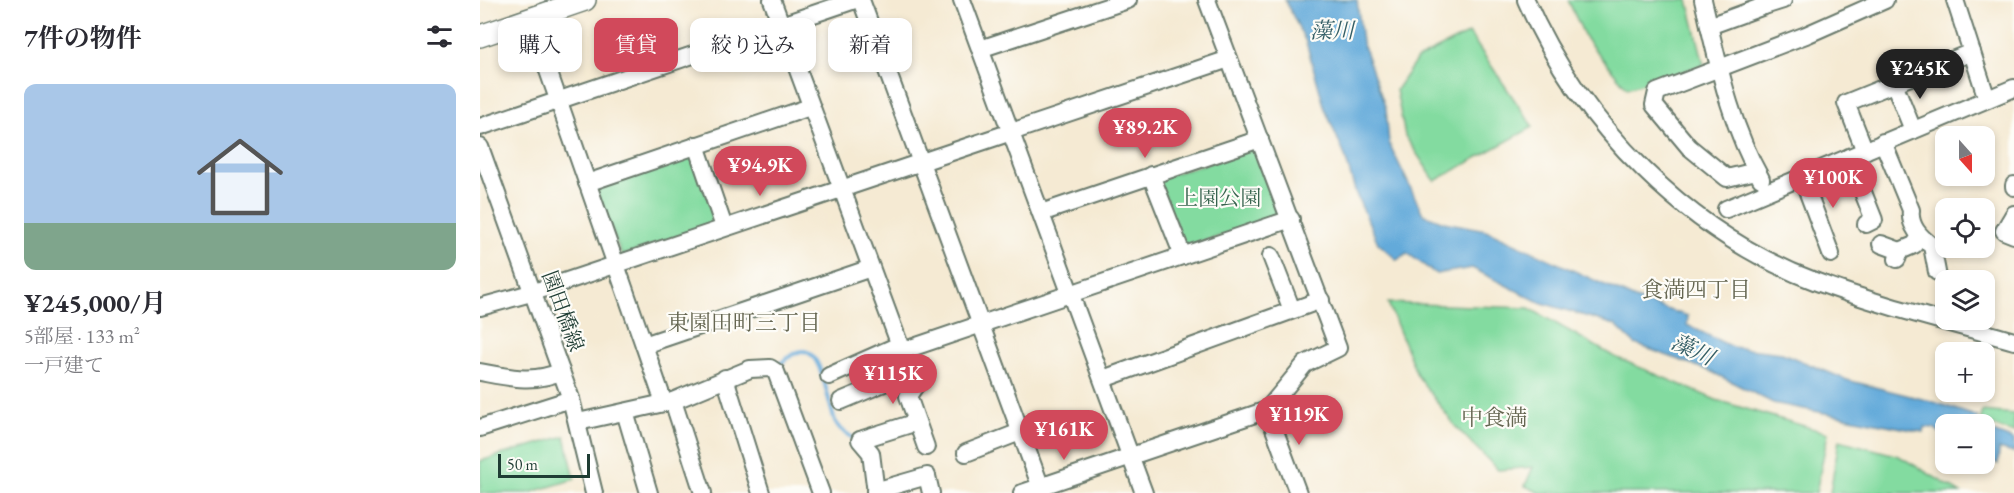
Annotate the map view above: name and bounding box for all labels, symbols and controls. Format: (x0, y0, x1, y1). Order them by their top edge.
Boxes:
water label: 藻川 (1310, 16, 1356, 45)
chip: 購入 (498, 18, 582, 72)
chip: 賃貸 (594, 18, 678, 72)
chip: 絞り込み (690, 18, 816, 72)
chip: 新着 (828, 18, 912, 72)
icon: filters (423, 20, 456, 53)
text: 7件の物件 (24, 21, 142, 55)
pin: ¥245K (1878, 49, 1962, 100)
text: ¥245K (1890, 55, 1950, 81)
pin: ¥89.2K (1096, 108, 1194, 159)
text: ¥89.2K (1113, 114, 1178, 140)
icon: home (186, 123, 294, 231)
north arrow (1935, 126, 1995, 186)
map controls (1935, 126, 1995, 474)
pin: ¥94.9K (711, 146, 809, 197)
text: ¥94.9K (728, 152, 793, 178)
pin: ¥100K (1791, 158, 1875, 209)
text: ¥100K (1803, 164, 1863, 190)
park label: 上園公園 (1177, 184, 1261, 211)
button: locate (1935, 198, 1995, 258)
street label: 園田橋線 (536, 267, 591, 355)
button: layers (1935, 270, 1995, 330)
district label: 食満四丁目 (1641, 275, 1751, 304)
text: ¥245,000/月 (24, 286, 166, 320)
district label: 東園田町三丁目 (667, 308, 821, 337)
text: 5部屋 · 133 m² (24, 323, 140, 349)
water label: 藻川 (1667, 327, 1721, 373)
button: + (1935, 342, 1995, 402)
text: 一戸建て (24, 352, 104, 378)
pin: ¥115K (851, 354, 935, 405)
text: ¥115K (863, 360, 923, 386)
pin: ¥119K (1257, 395, 1341, 446)
text: ¥119K (1269, 401, 1329, 427)
district label: 中食満 (1461, 403, 1527, 432)
pin: ¥161K (1022, 410, 1106, 461)
button: − (1935, 414, 1995, 474)
text: ¥161K (1034, 416, 1094, 442)
scale bar (498, 451, 590, 478)
text: 50 m (507, 454, 538, 475)

